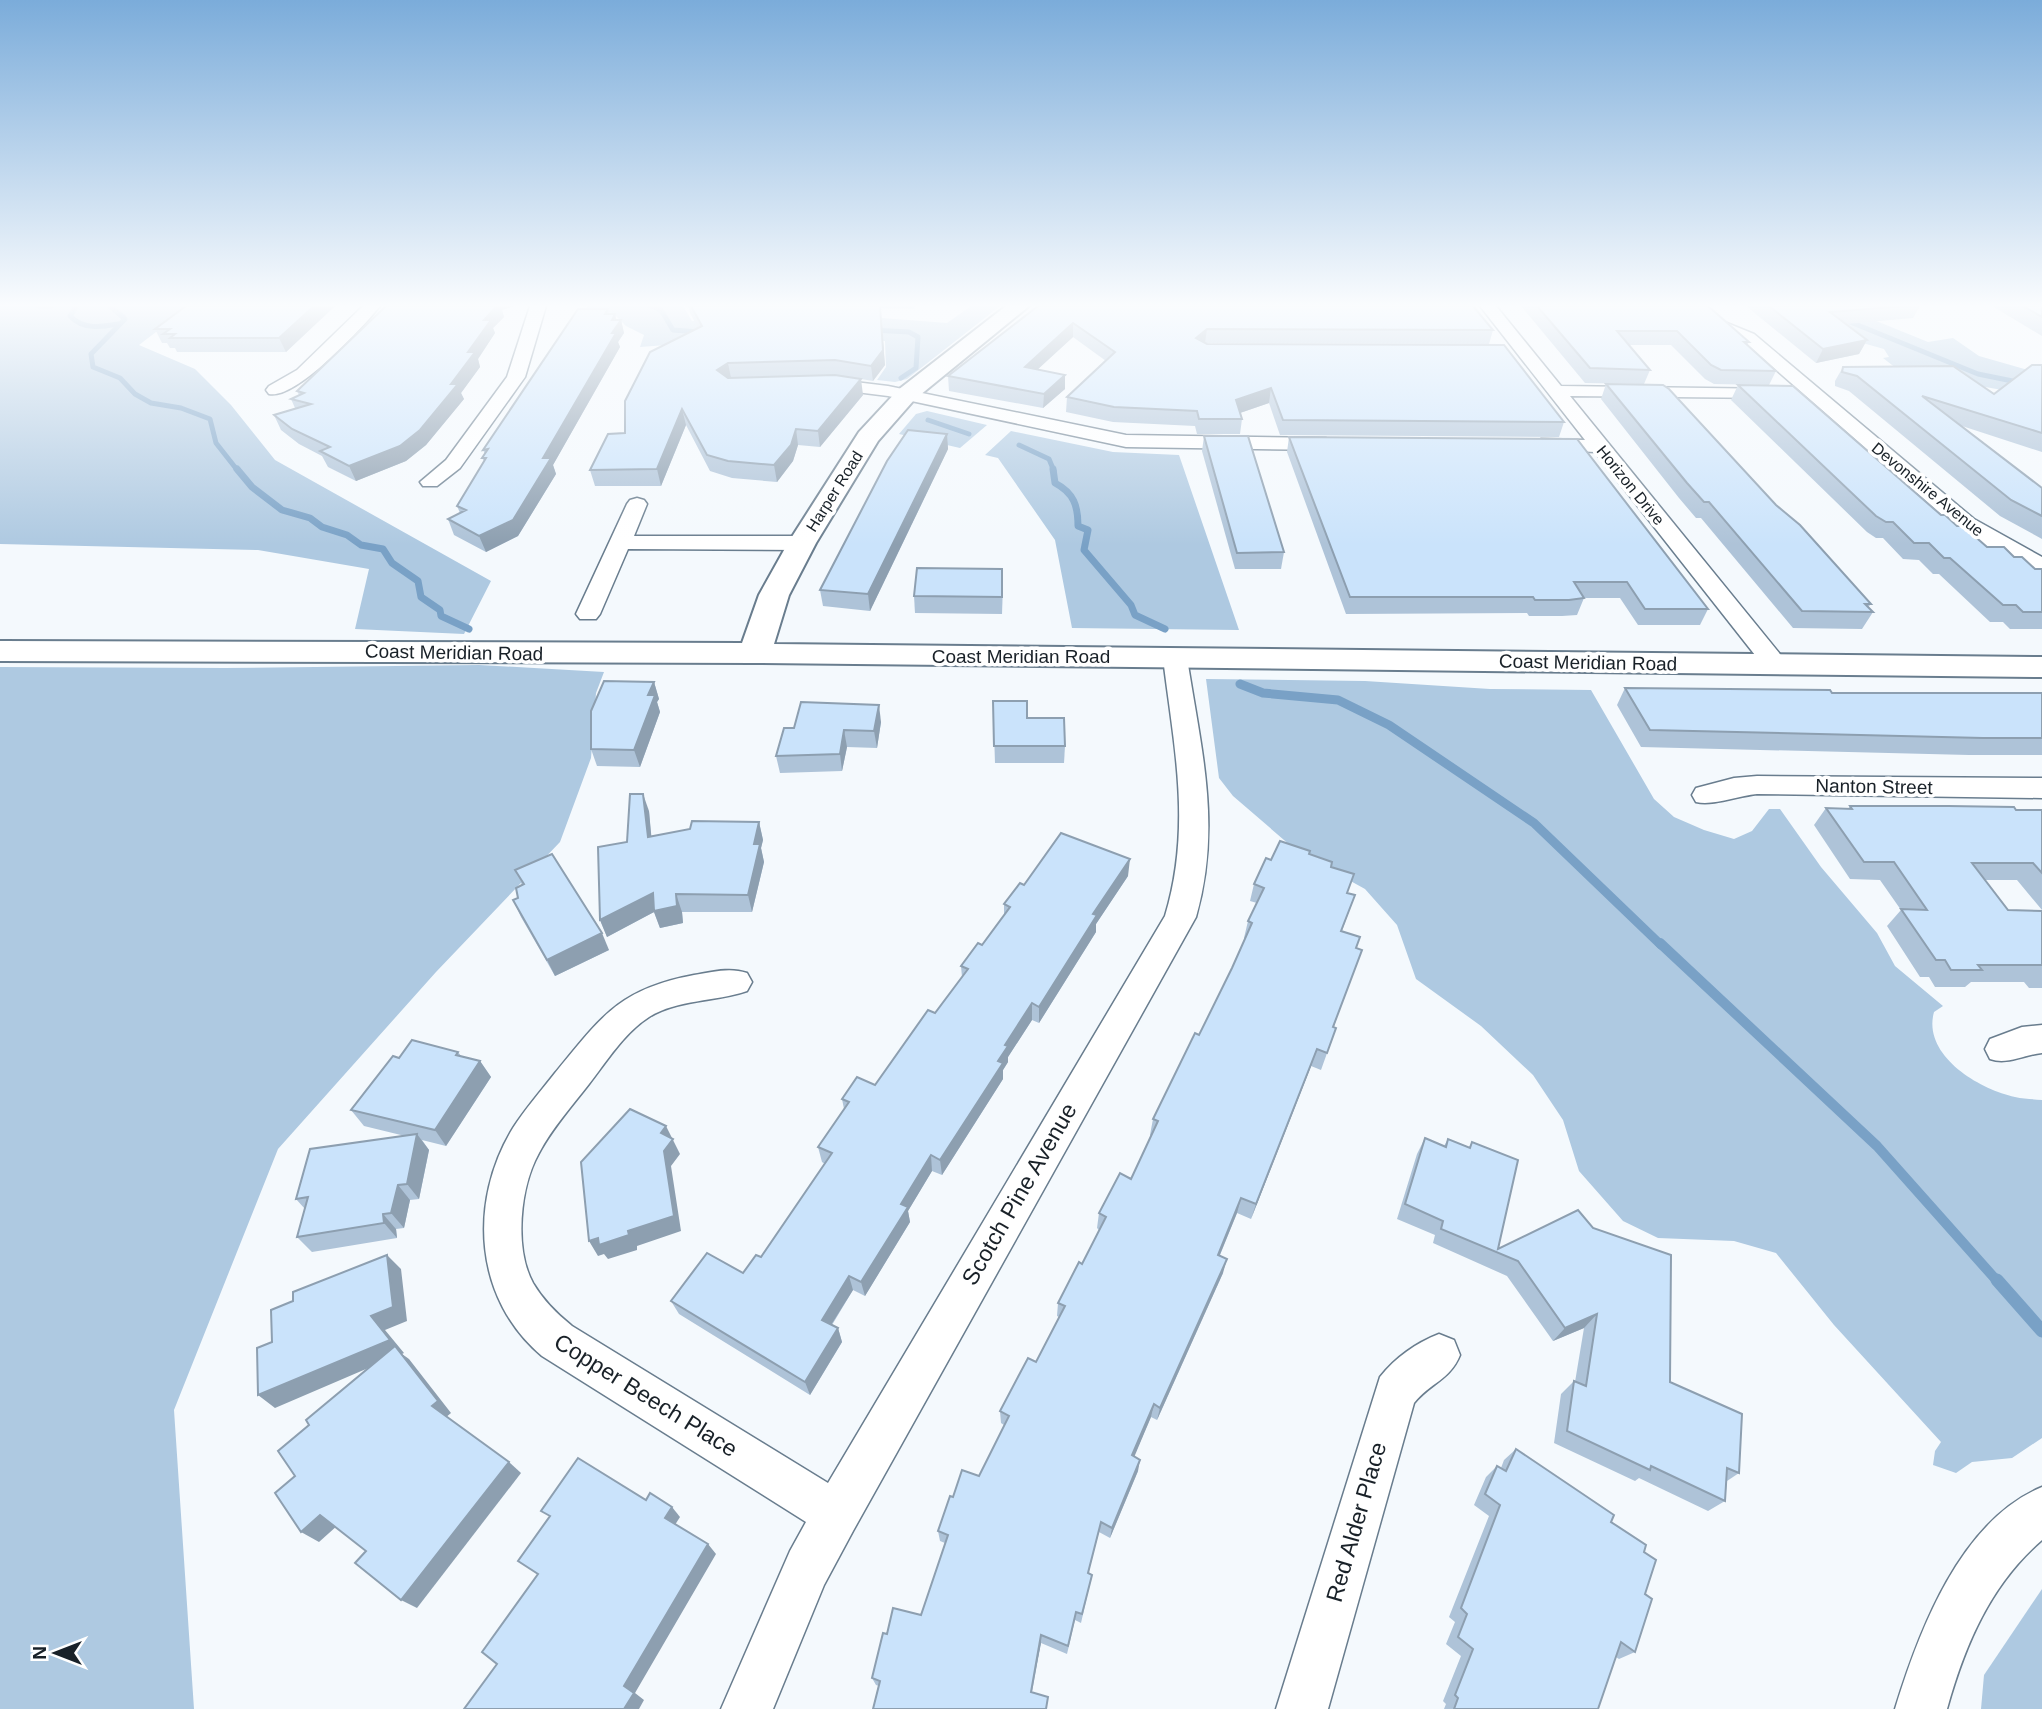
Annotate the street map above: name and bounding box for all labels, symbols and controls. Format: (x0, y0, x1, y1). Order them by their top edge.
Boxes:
street label: Devonshire Avenue (1869, 439, 1987, 540)
street label: Horizon Drive (1594, 442, 1668, 528)
street label: Harper Road (803, 448, 866, 535)
street label: Coast Meridian Road (365, 640, 543, 665)
street label: Coast Meridian Road (932, 646, 1110, 667)
street label: Coast Meridian Road (1499, 650, 1677, 675)
street label: Nanton Street (1815, 775, 1933, 798)
street label: Scotch Pine Avenue (956, 1099, 1082, 1289)
street label: Copper Beech Place (550, 1328, 742, 1462)
street label: Red Alder Place (1321, 1439, 1391, 1605)
north arrow (21, 1618, 91, 1688)
text: N (29, 1646, 50, 1660)

